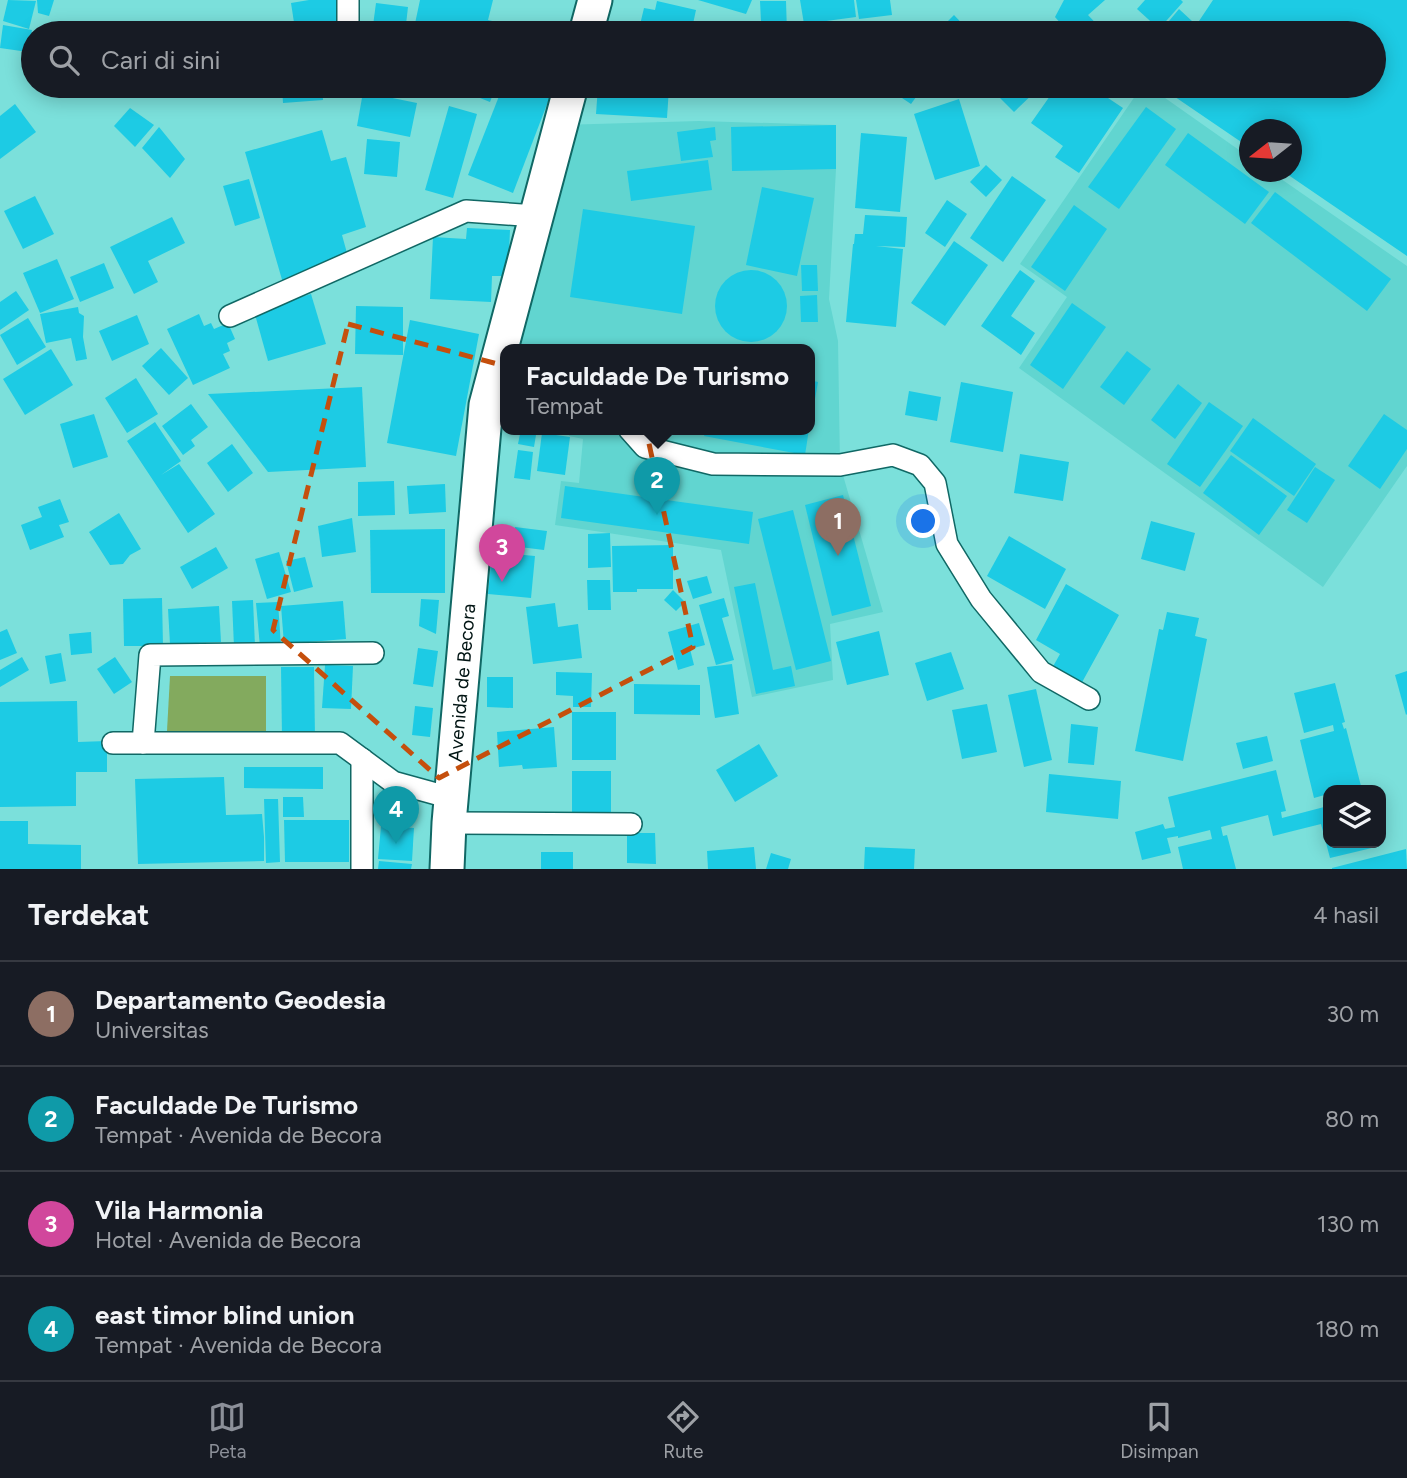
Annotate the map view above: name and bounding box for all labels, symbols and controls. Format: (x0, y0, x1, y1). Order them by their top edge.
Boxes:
search box (21, 21, 1386, 98)
icon: search (45, 41, 83, 79)
text: Cari di sini (101, 44, 221, 76)
north arrow (1239, 119, 1302, 182)
popup (500, 344, 815, 435)
text: Faculdade De Turismo (526, 360, 789, 392)
text: Tempat (526, 392, 603, 420)
pin: 2 (634, 457, 680, 515)
pin: 1 (815, 498, 861, 556)
your location (906, 504, 940, 538)
pin: 3 (479, 524, 525, 582)
street label: Avenida de Becora (443, 602, 480, 763)
map controls (1323, 785, 1386, 848)
button: layers (1323, 785, 1386, 848)
pin: 4 (373, 786, 419, 844)
text: Terdekat (28, 896, 149, 933)
text: 4 hasil (1313, 901, 1379, 929)
text: Departamento Geodesia (95, 984, 386, 1016)
text: 1 (46, 1000, 56, 1028)
text: 30 m (1326, 1000, 1379, 1028)
text: Universitas (95, 1016, 209, 1044)
text: Faculdade De Turismo (95, 1089, 358, 1121)
text: 2 (44, 1105, 58, 1133)
text: 80 m (1325, 1105, 1379, 1133)
text: Tempat · Avenida de Becora (95, 1121, 382, 1149)
text: Vila Harmonia (95, 1194, 263, 1226)
text: 3 (45, 1210, 57, 1238)
text: 130 m (1317, 1210, 1379, 1238)
text: Hotel · Avenida de Becora (95, 1226, 361, 1254)
text: east timor blind union (95, 1299, 354, 1331)
text: 4 (44, 1315, 58, 1343)
text: 180 m (1315, 1315, 1379, 1343)
text: Tempat · Avenida de Becora (95, 1331, 382, 1359)
tab: Peta (208, 1398, 246, 1463)
tab: Rute (663, 1398, 703, 1463)
tab: Disimpan (1120, 1398, 1199, 1463)

